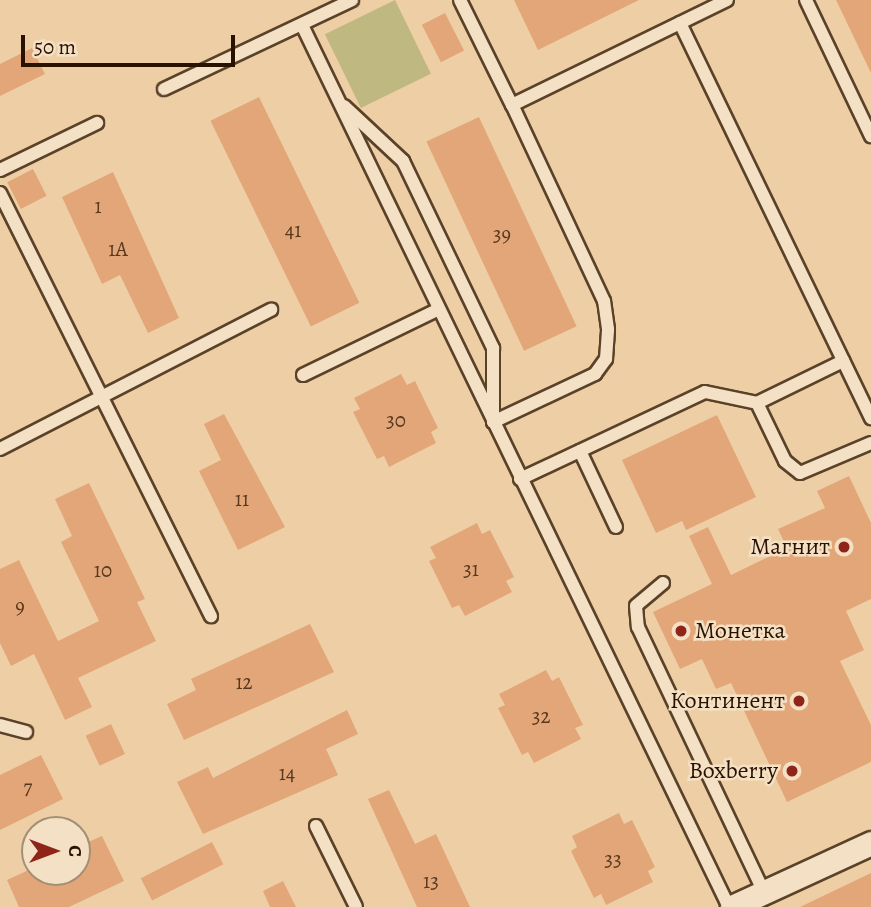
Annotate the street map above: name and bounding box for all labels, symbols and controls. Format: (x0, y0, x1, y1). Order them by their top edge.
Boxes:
scale bar (24, 21, 238, 65)
text: 50 m (34, 33, 76, 61)
house number: 1 (94, 193, 102, 219)
house number: 41 (285, 217, 301, 243)
house number: 39 (493, 221, 511, 247)
house number: 1А (108, 236, 128, 262)
house number: 30 (386, 407, 406, 433)
house number: 11 (235, 486, 249, 512)
place label: Магнит (750, 533, 830, 561)
marker: Магнит (836, 539, 852, 555)
house number: 31 (463, 556, 479, 582)
house number: 10 (94, 557, 112, 583)
house number: 9 (15, 593, 25, 619)
place label: Монетка (695, 617, 786, 645)
marker: Монетка (673, 623, 689, 639)
house number: 12 (235, 669, 253, 695)
place label: Континент (670, 687, 785, 715)
marker: Континент (791, 693, 807, 709)
house number: 32 (532, 703, 550, 729)
place label: Boxberry (689, 757, 778, 785)
house number: 14 (279, 760, 295, 786)
marker: Boxberry (784, 763, 800, 779)
house number: 7 (24, 774, 32, 800)
north arrow (21, 816, 91, 886)
text: С (62, 845, 88, 857)
house number: 33 (604, 846, 622, 872)
house number: 13 (423, 868, 439, 894)

